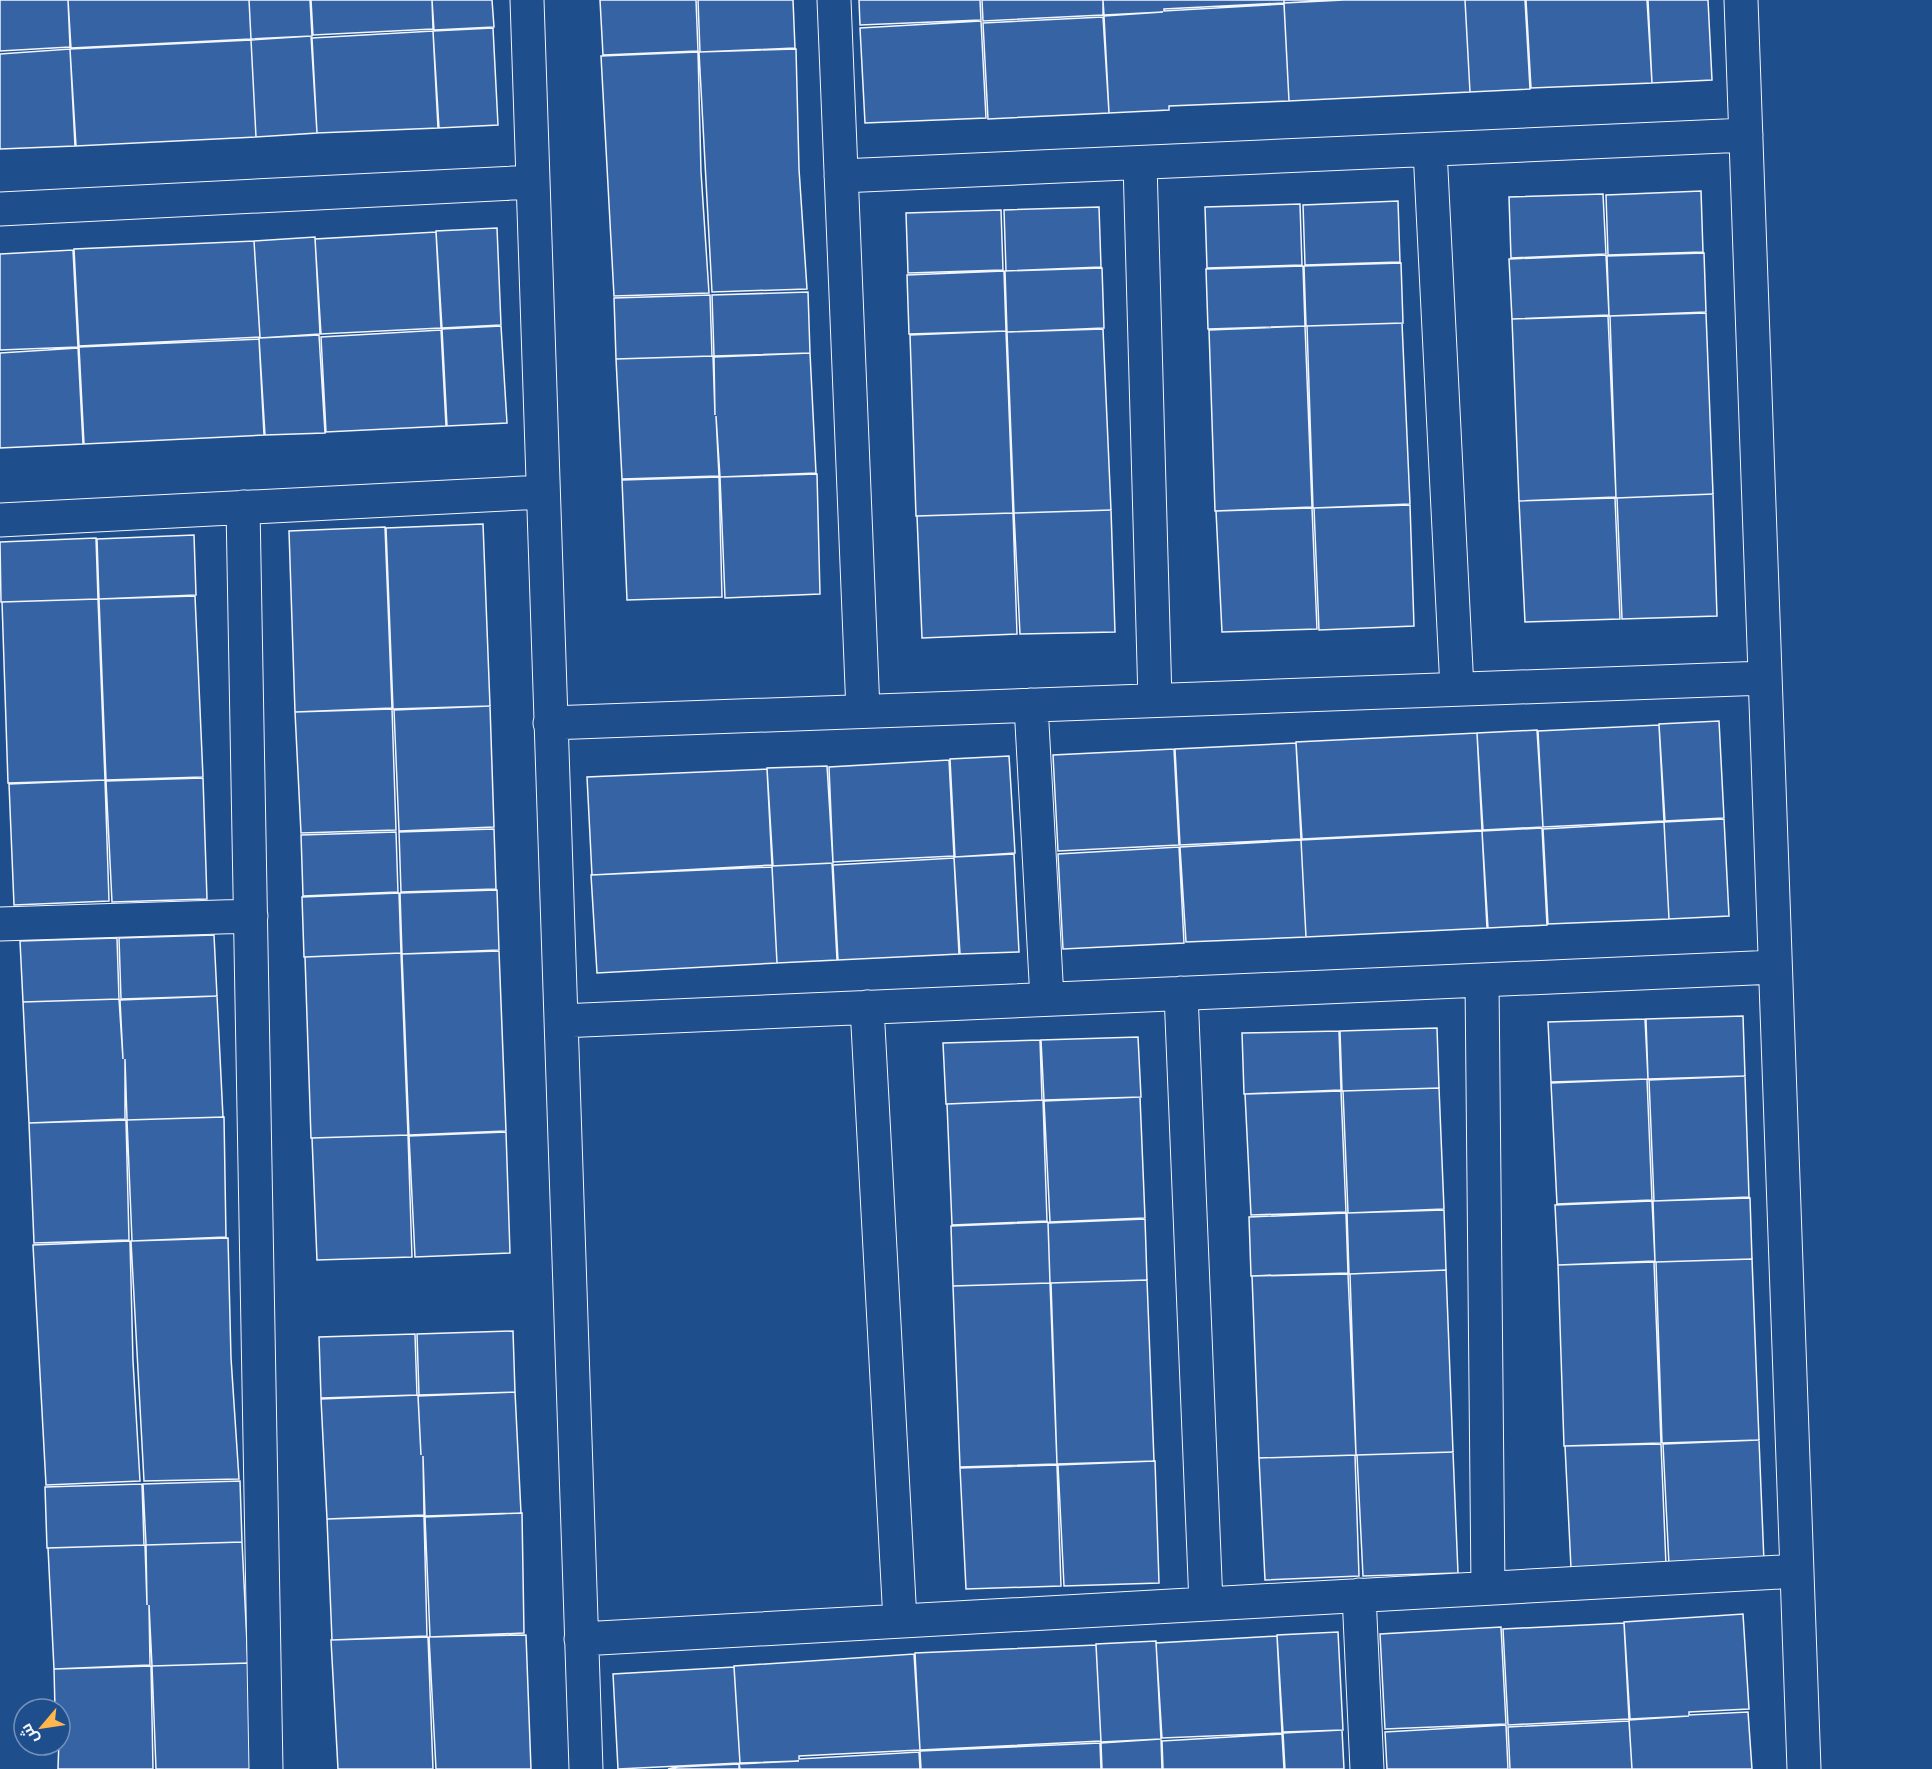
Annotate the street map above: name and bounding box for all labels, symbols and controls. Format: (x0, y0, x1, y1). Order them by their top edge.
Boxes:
north arrow (12, 1697, 72, 1757)
text: ش (14, 1720, 43, 1749)

